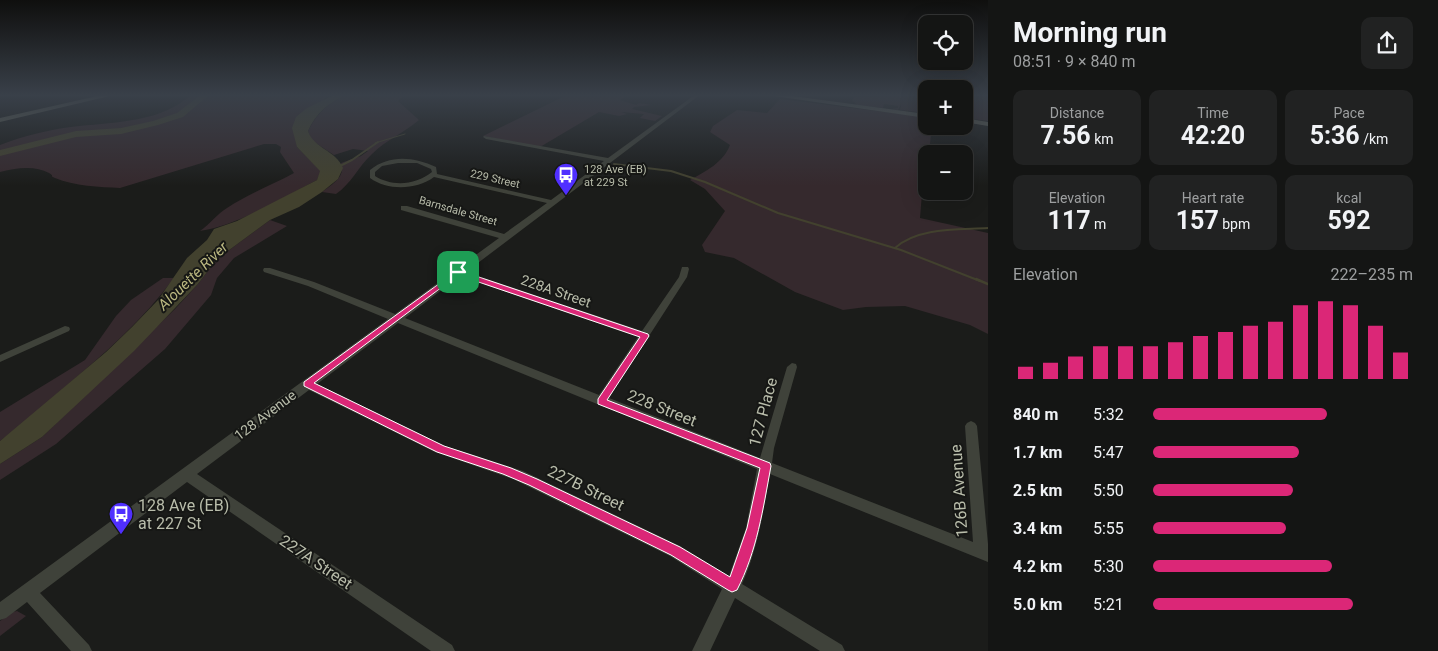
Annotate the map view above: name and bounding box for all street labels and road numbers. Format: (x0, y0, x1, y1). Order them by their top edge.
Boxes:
street label: 229 Street (469, 167, 521, 191)
street label: Barnsdale Street (417, 194, 499, 228)
street label: 228A Street (519, 272, 594, 311)
street label: 127 Place (745, 375, 781, 449)
street label: 228 Street (625, 385, 699, 431)
street label: 128 Avenue (231, 387, 299, 443)
street label: 126B Avenue (946, 444, 972, 538)
street label: 227B Street (544, 461, 628, 515)
street label: 227A Street (276, 531, 356, 593)

